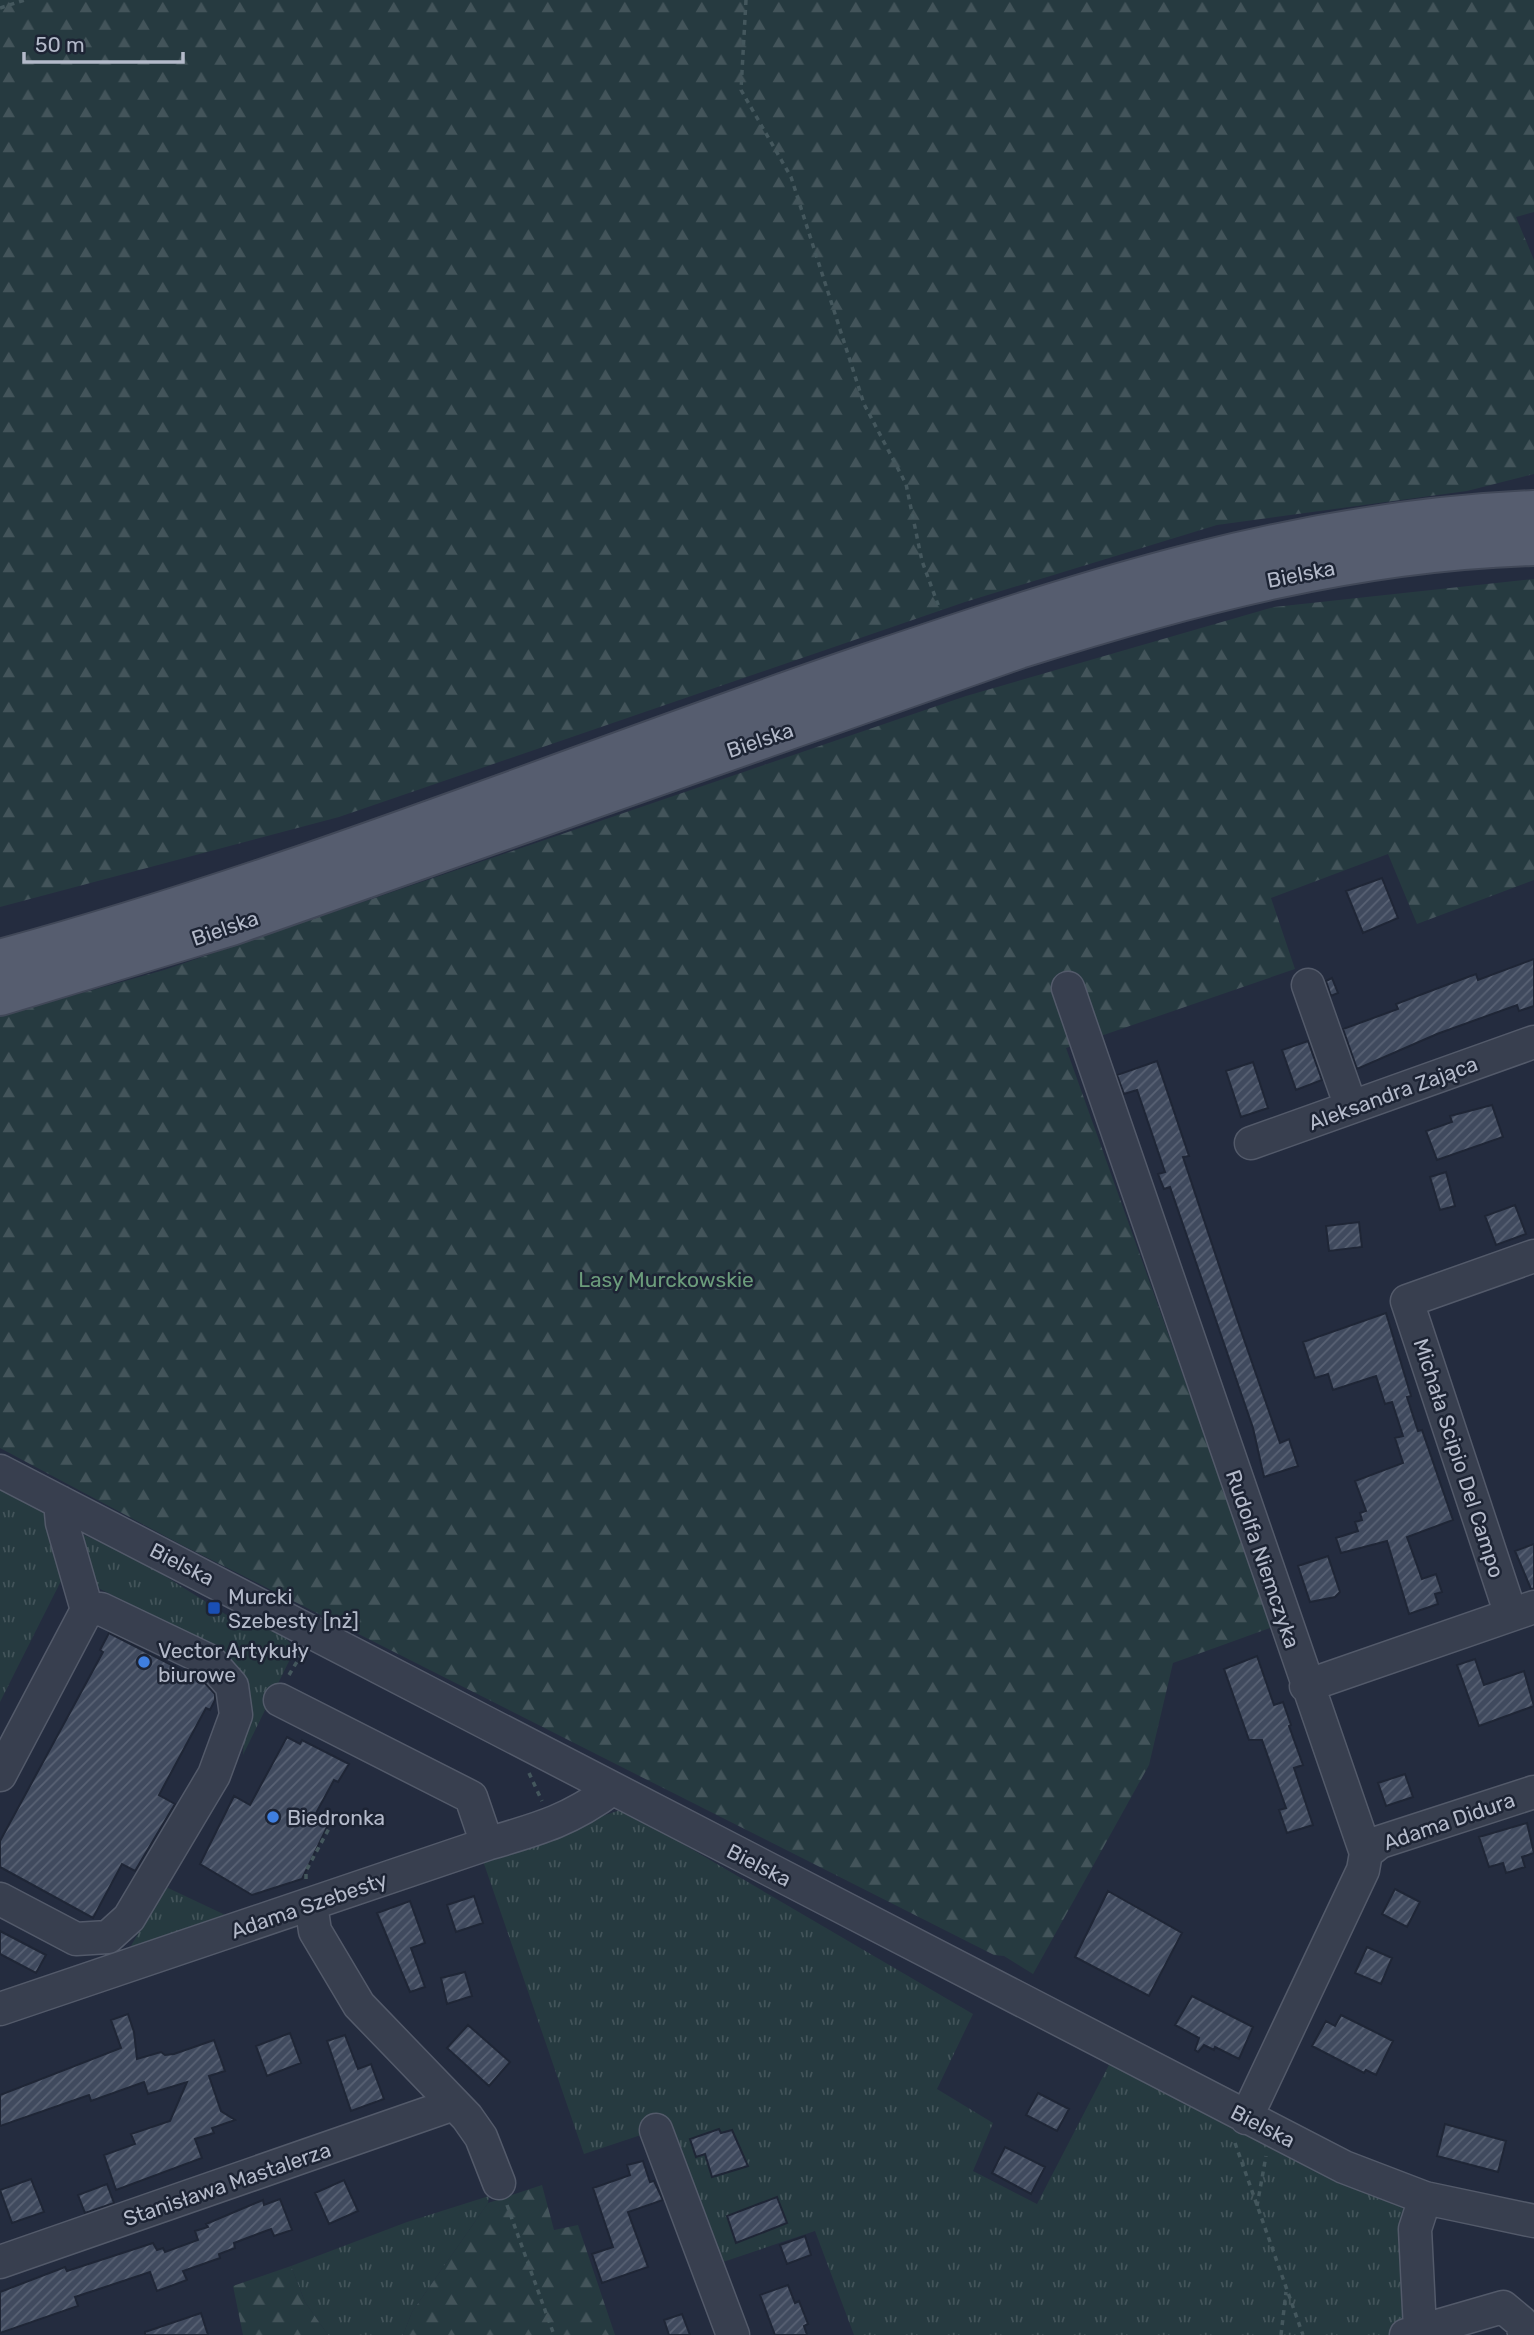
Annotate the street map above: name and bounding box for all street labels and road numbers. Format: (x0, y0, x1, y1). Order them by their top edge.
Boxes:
street label: Bielska (1265, 555, 1337, 593)
street label: Bielska (723, 717, 797, 763)
street label: Bielska (188, 905, 262, 951)
street label: Aleksandra Zająca (1305, 1051, 1481, 1135)
street label: Michała Scipio Del Campo (1408, 1335, 1510, 1581)
street label: Rudolfa Niemczyka (1221, 1467, 1305, 1651)
street label: Bielska (146, 1537, 218, 1591)
street label: Adama Didura (1380, 1787, 1518, 1855)
street label: Bielska (723, 1838, 795, 1892)
street label: Adama Szebesty (228, 1866, 391, 1943)
street label: Bielska (1227, 2099, 1299, 2153)
street label: Stanisława Mastalerza (120, 2137, 334, 2231)

